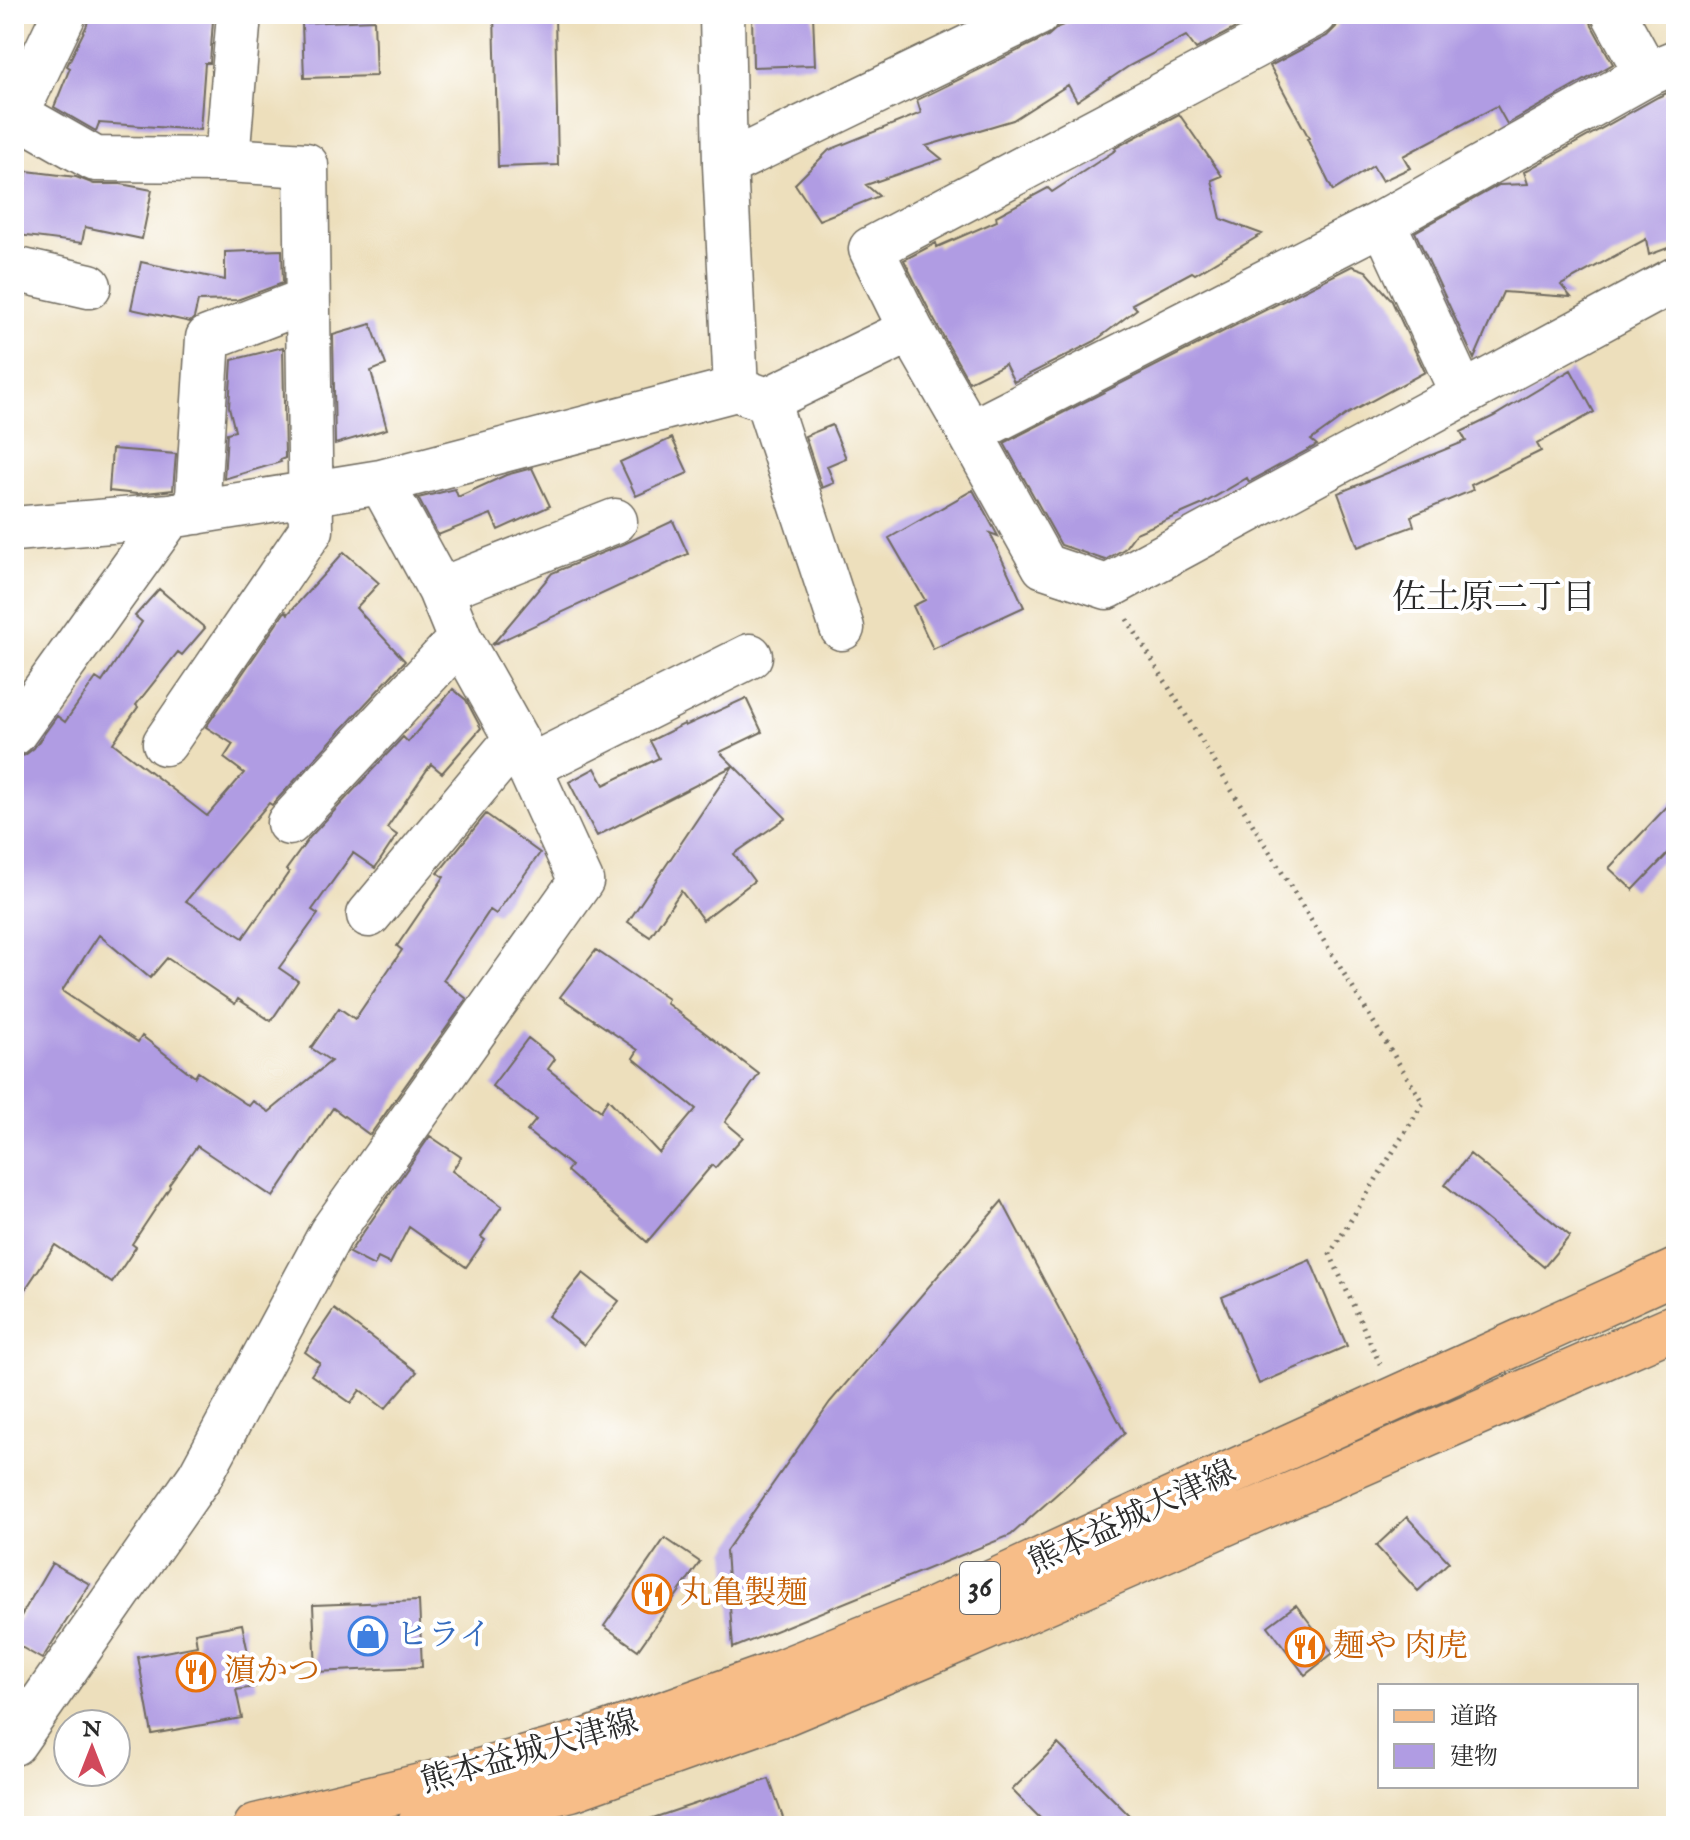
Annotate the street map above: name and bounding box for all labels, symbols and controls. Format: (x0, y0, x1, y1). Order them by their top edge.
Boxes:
district label: 佐土原二丁目 (1392, 577, 1596, 620)
street label: 熊本益城大津線 (1023, 1452, 1243, 1584)
road number: 36 (960, 1562, 1000, 1614)
restaurant icon: 丸亀製麺 (631, 1573, 673, 1615)
place label: 丸亀製麺 (680, 1574, 808, 1615)
shop icon: ヒライ (347, 1615, 389, 1657)
place label: ヒライ (396, 1616, 491, 1657)
restaurant icon: 麺や 肉虎 (1284, 1626, 1326, 1668)
place label: 麺や 肉虎 (1333, 1627, 1468, 1668)
restaurant icon: 濵かつ (175, 1651, 217, 1693)
place label: 濵かつ (224, 1652, 320, 1693)
legend (1378, 1684, 1638, 1788)
street label: 熊本益城大津線 (417, 1702, 643, 1804)
text: 道路 (1450, 1702, 1498, 1733)
north arrow (52, 1708, 132, 1788)
text: N (81, 1716, 102, 1744)
text: 建物 (1450, 1742, 1498, 1773)

